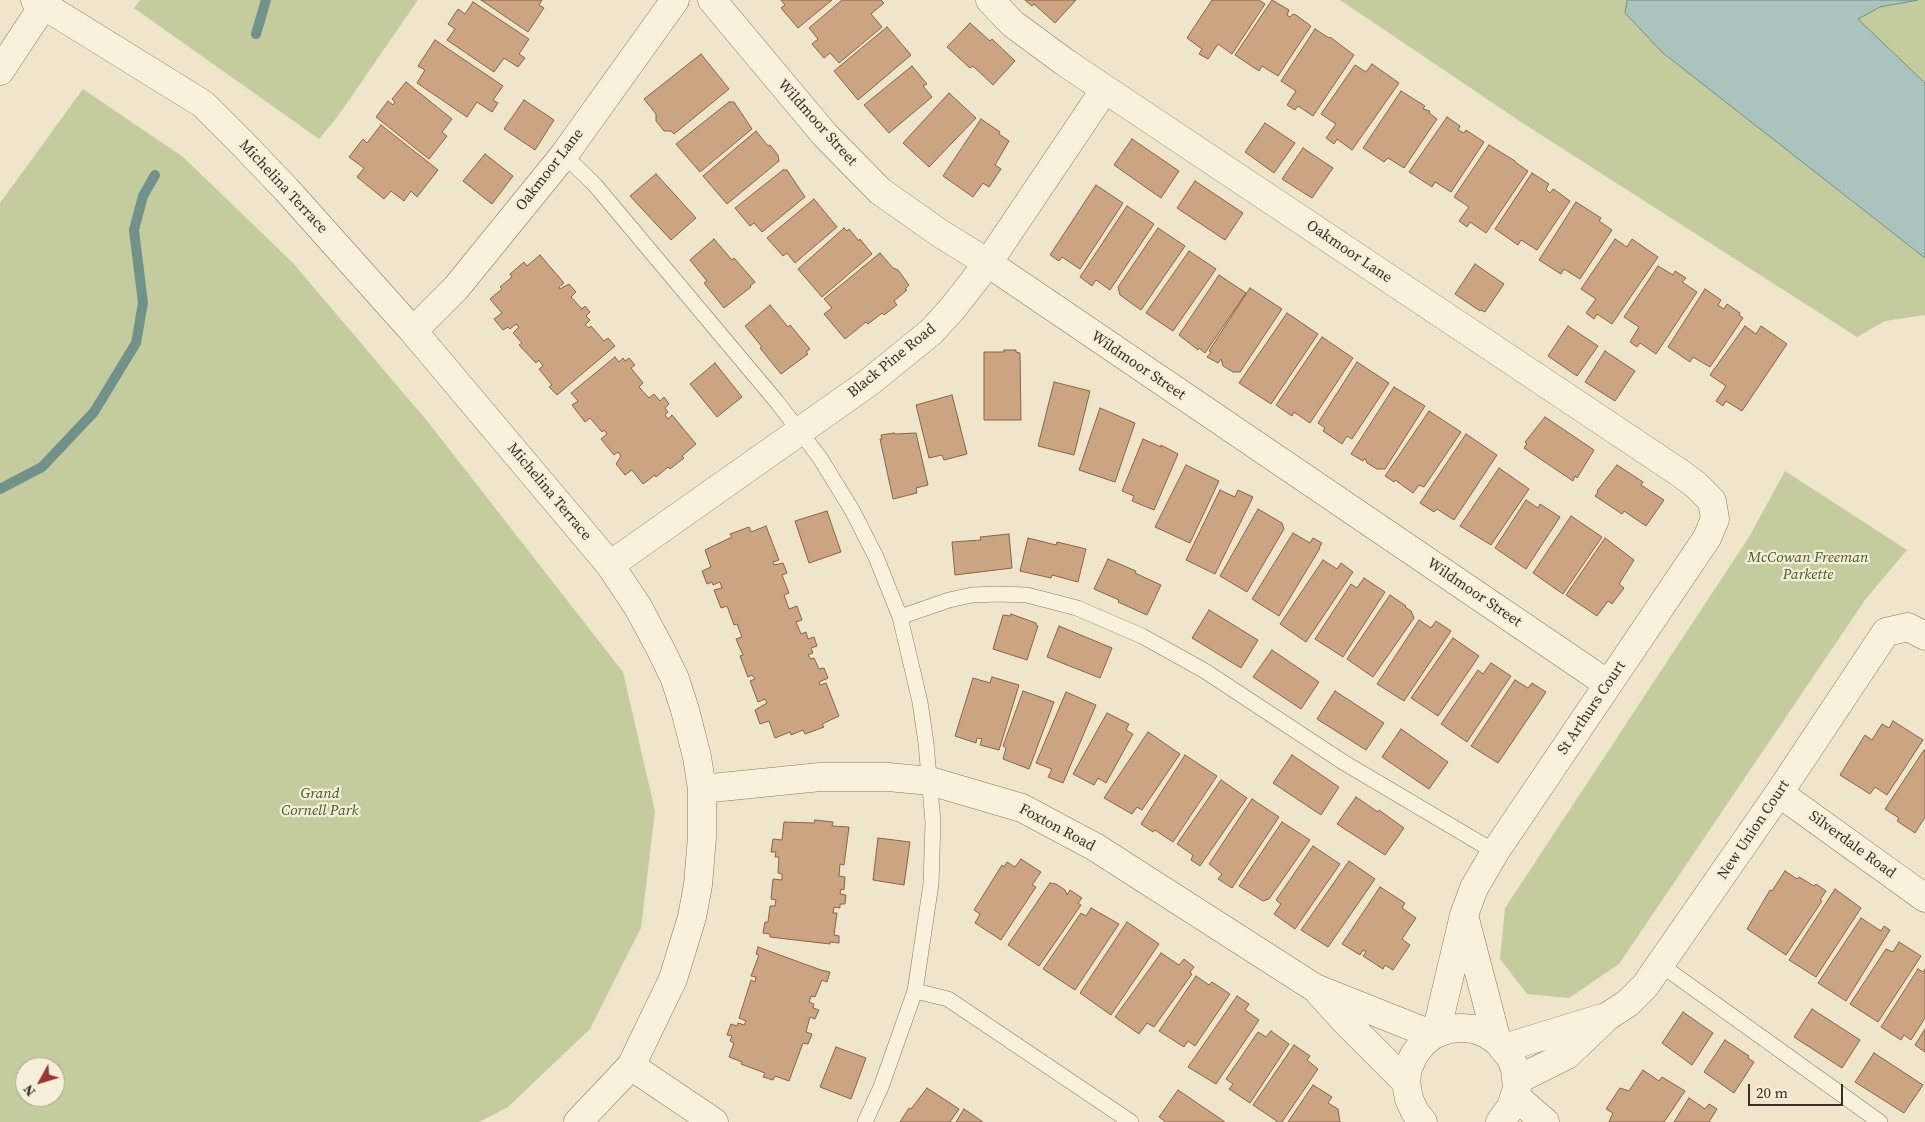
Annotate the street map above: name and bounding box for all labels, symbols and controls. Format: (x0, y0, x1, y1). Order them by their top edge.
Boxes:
street label: Wildmoor Street (773, 76, 861, 170)
street label: Oakmoor Lane (512, 125, 588, 215)
street label: Michelina Terrace (235, 136, 331, 238)
street label: Oakmoor Lane (1303, 217, 1395, 287)
street label: Black Pine Road (844, 320, 940, 402)
street label: Wildmoor Street (1087, 328, 1189, 404)
street label: Michelina Terrace (503, 440, 595, 544)
park label: McCowan Freeman Parkette (1748, 549, 1868, 584)
street label: Wildmoor Street (1423, 555, 1525, 631)
street label: St Arthurs Court (1554, 658, 1630, 758)
street label: New Union Court (1714, 777, 1794, 883)
park label: Grand Cornell Park (281, 785, 359, 820)
street label: Foxton Road (1016, 800, 1098, 856)
street label: Silverdale Road (1805, 807, 1899, 883)
north arrow (15, 1057, 65, 1107)
scale bar (1750, 1074, 1845, 1106)
text: N (18, 1081, 40, 1101)
text: 20 m (1756, 1082, 1788, 1103)

